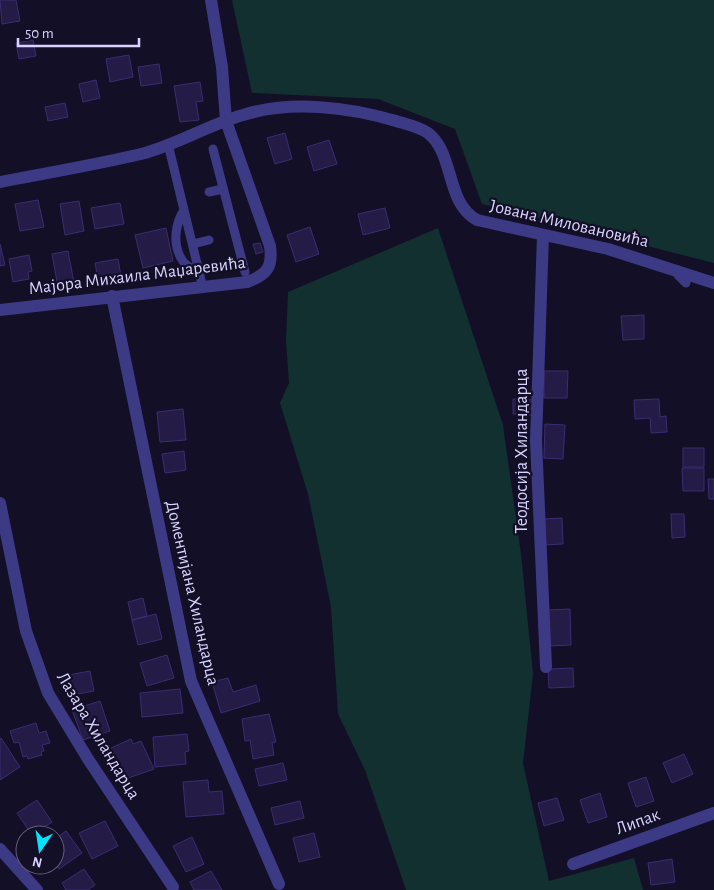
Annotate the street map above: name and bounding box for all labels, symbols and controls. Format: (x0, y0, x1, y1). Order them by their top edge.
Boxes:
scale bar (18, 15, 139, 47)
text: 50 m (25, 26, 54, 41)
street label: Јована Миловановића (488, 197, 650, 251)
street label: Мајора Михаила Маџаревића (27, 254, 247, 298)
street label: Теодосија Хиландарца (513, 368, 531, 534)
street label: Доментијана Хиландарца (162, 499, 222, 687)
street label: Лазара Хиландарца (53, 669, 143, 803)
street label: Липак (613, 805, 663, 838)
north arrow (15, 825, 65, 875)
text: N (31, 854, 44, 870)

